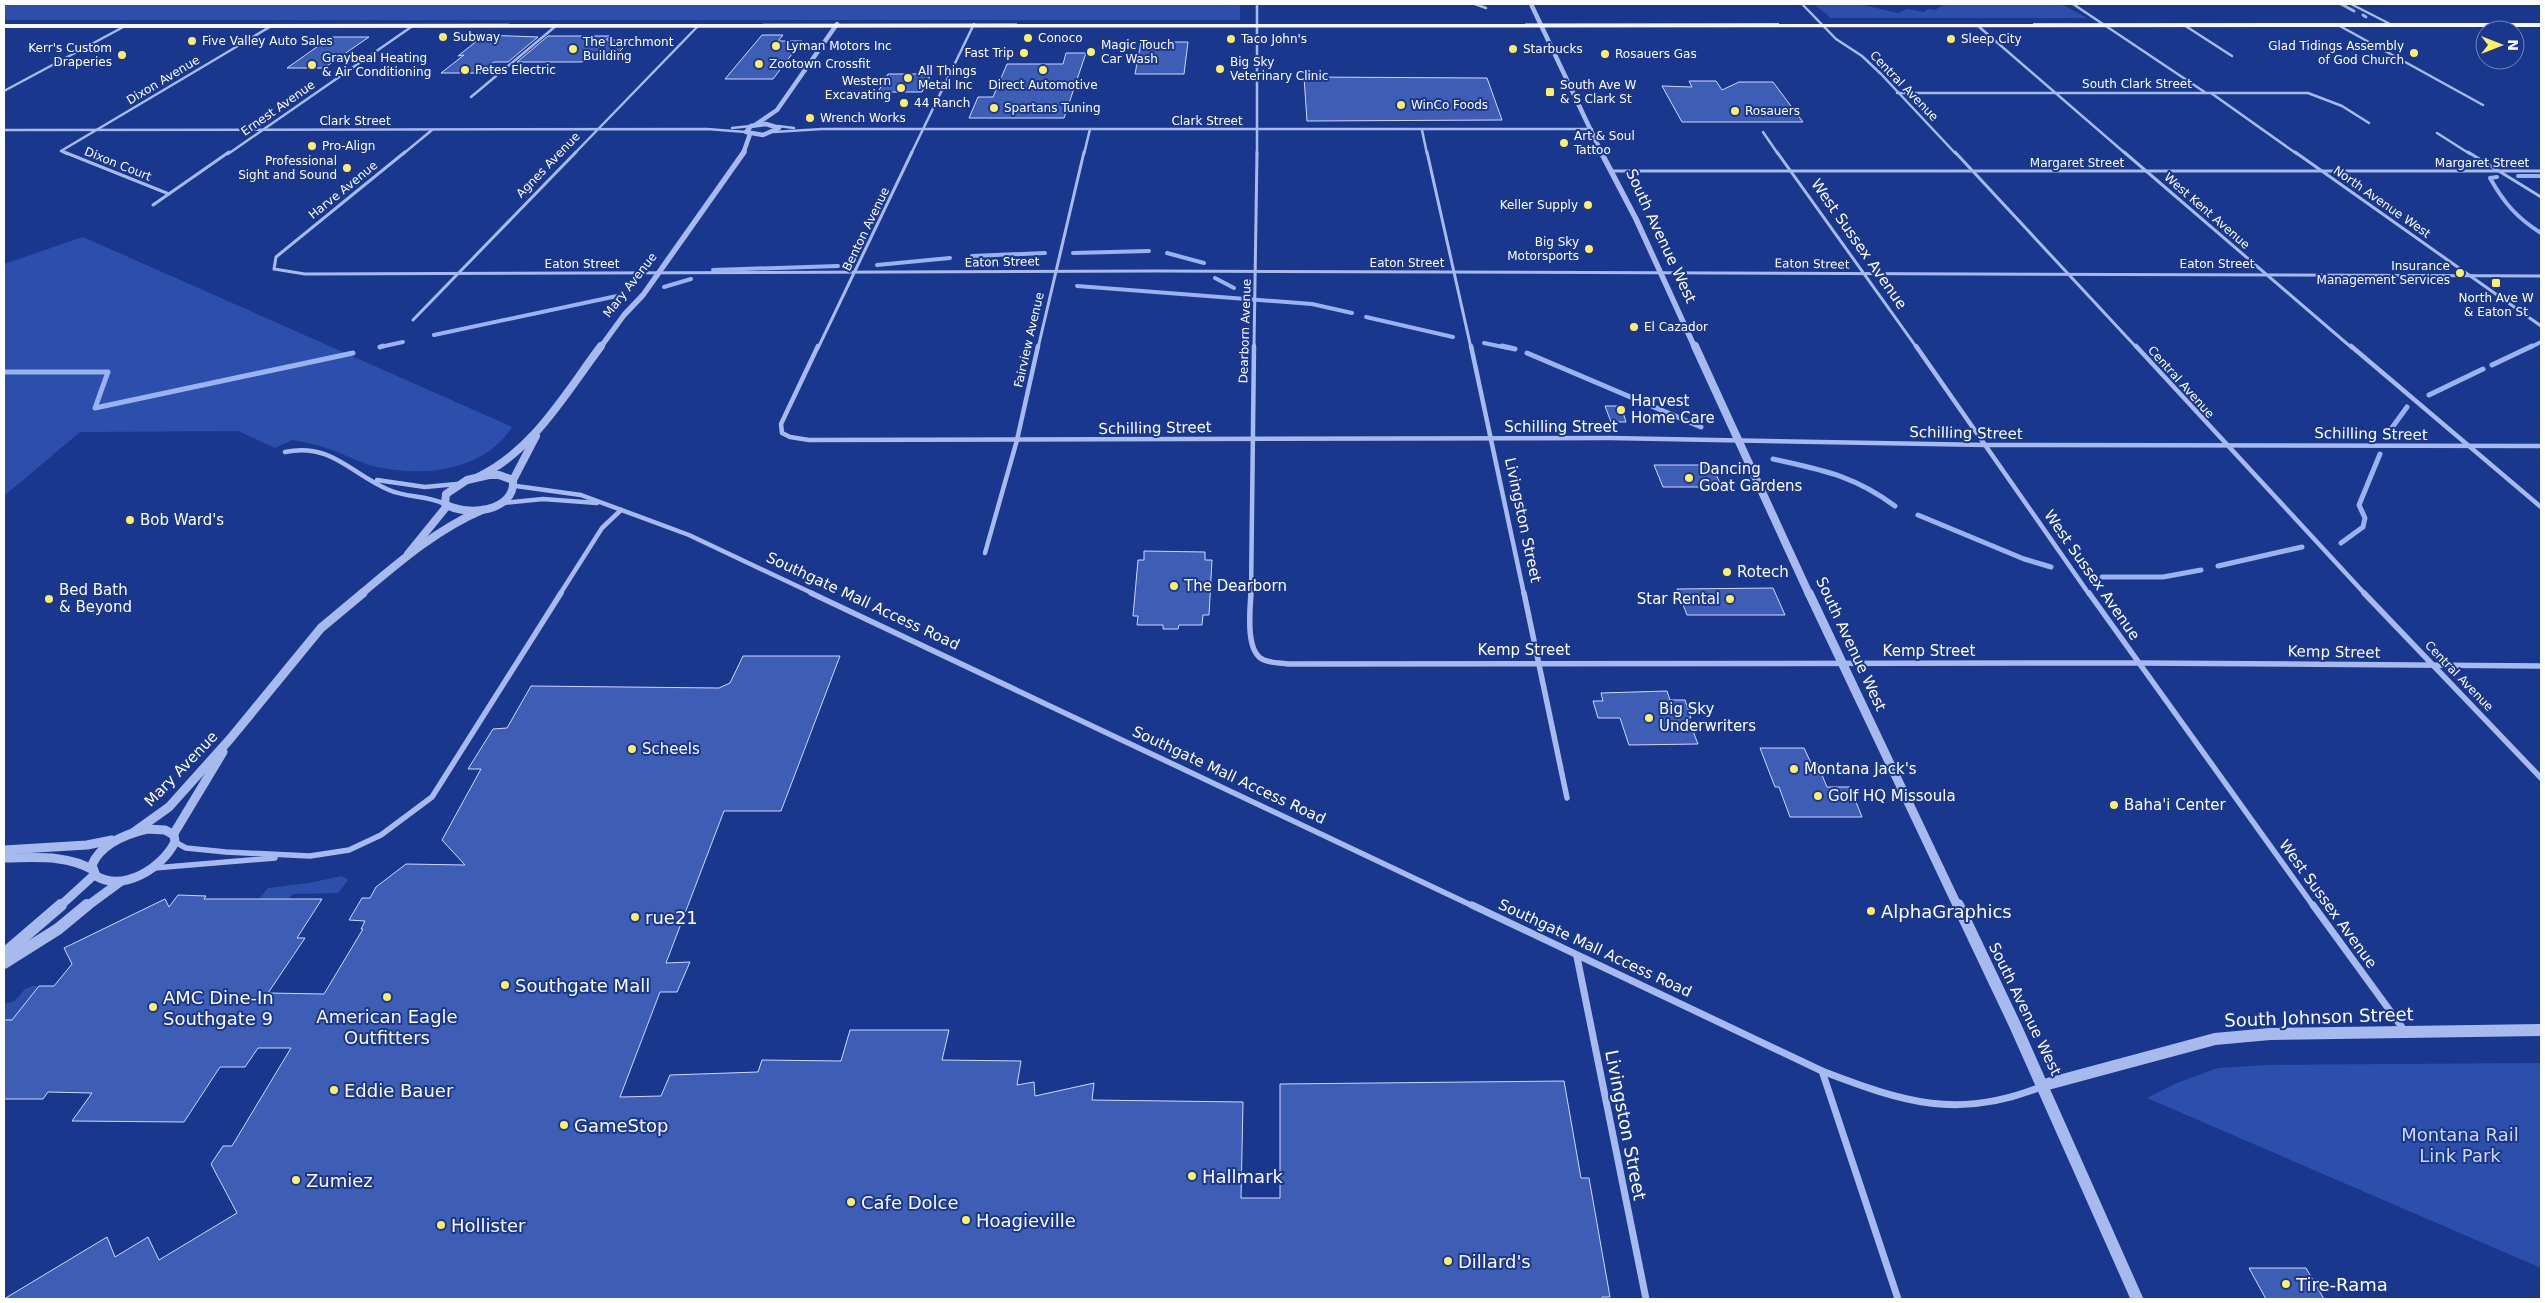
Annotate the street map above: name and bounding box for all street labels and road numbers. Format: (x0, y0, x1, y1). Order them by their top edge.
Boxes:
street label: Central Avenue (1867, 48, 1941, 124)
street label: Dixon Avenue (124, 53, 202, 107)
street label: Ernest Avenue (238, 77, 318, 139)
street label: South Clark Street (2082, 77, 2192, 91)
street label: Clark Street (319, 114, 391, 128)
street label: Clark Street (1171, 114, 1243, 128)
street label: Agnes Avenue (513, 129, 583, 201)
street label: Dixon Court (82, 144, 154, 184)
street label: Margaret Street (2030, 156, 2125, 170)
street label: Margaret Street (2435, 156, 2530, 170)
street label: Harve Avenue (306, 158, 380, 222)
street label: North Avenue West (2331, 163, 2433, 241)
street label: South Avenue West (1622, 166, 1700, 306)
street label: West Kent Avenue (2161, 170, 2253, 252)
street label: West Sussex Avenue (1807, 175, 1911, 313)
street label: Benton Avenue (840, 185, 892, 273)
street label: Mary Avenue (600, 250, 660, 320)
street label: Eaton Street (964, 254, 1040, 270)
street label: Eaton Street (1370, 256, 1445, 270)
street label: Eaton Street (1774, 256, 1850, 272)
street label: Eaton Street (545, 257, 620, 271)
street label: Eaton Street (2180, 257, 2255, 271)
street label: Dearborn Avenue (1236, 278, 1254, 384)
street label: Fairview Avenue (1011, 291, 1047, 389)
street label: Central Avenue (2145, 343, 2217, 421)
street label: Schilling Street (1098, 418, 1212, 438)
street label: Schilling Street (1504, 418, 1618, 436)
street label: Schilling Street (1909, 423, 2023, 443)
street label: Schilling Street (2314, 424, 2428, 444)
street label: Livingston Street (1501, 456, 1545, 584)
street label: West Sussex Avenue (2040, 506, 2144, 644)
street label: Southgate Mall Access Road (763, 548, 963, 654)
street label: South Avenue West (1812, 574, 1890, 714)
street label: Central Avenue (2422, 638, 2496, 714)
street label: Kemp Street (1478, 641, 1571, 659)
street label: Kemp Street (1883, 642, 1976, 660)
street label: Kemp Street (2287, 642, 2381, 662)
street label: Southgate Mall Access Road (1129, 722, 1329, 828)
street label: Mary Avenue (141, 728, 221, 810)
street label: West Sussex Avenue (2275, 836, 2381, 972)
street label: Southgate Mall Access Road (1495, 895, 1695, 1001)
street label: South Avenue West (1985, 940, 2065, 1079)
street label: South Johnson Street (2224, 1003, 2414, 1031)
street label: Livingston Street (1601, 1048, 1651, 1202)

